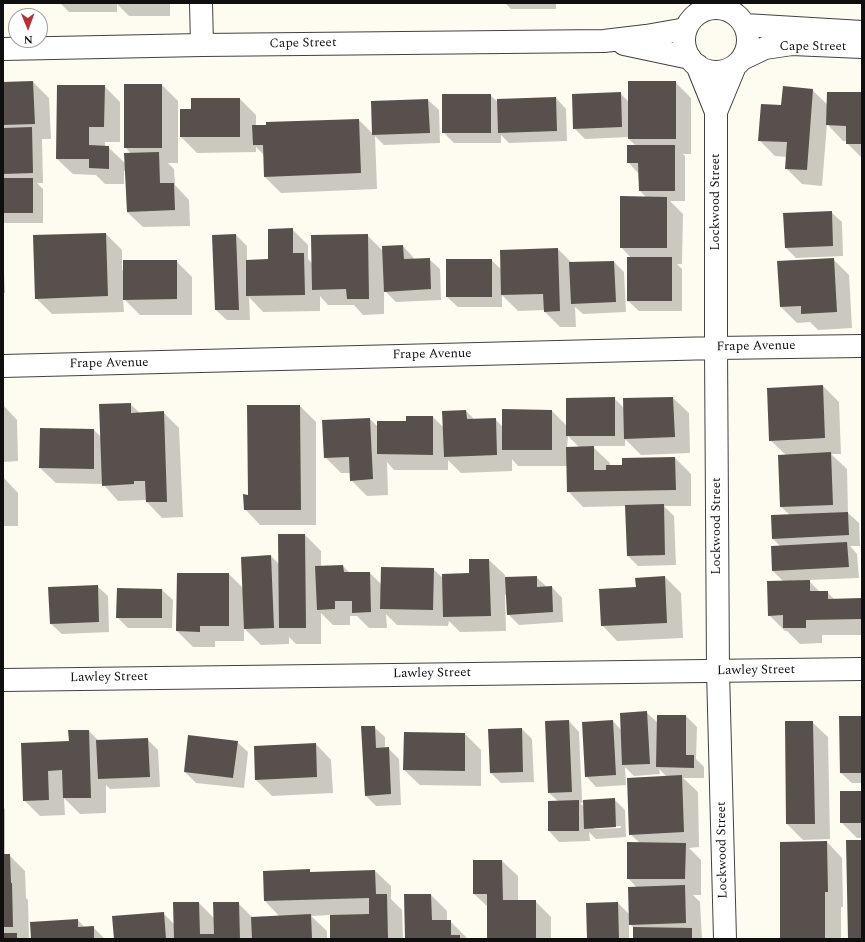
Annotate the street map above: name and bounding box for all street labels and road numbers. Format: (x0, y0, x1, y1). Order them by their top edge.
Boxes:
street label: Cape Street (269, 36, 337, 52)
street label: Cape Street (780, 39, 846, 55)
street label: Lockwood Street (708, 153, 724, 251)
street label: Frape Avenue (716, 339, 796, 355)
street label: Frape Avenue (392, 347, 472, 363)
street label: Frape Avenue (69, 356, 149, 372)
street label: Lockwood Street (709, 477, 725, 575)
street label: Lawley Street (717, 663, 795, 679)
street label: Lawley Street (393, 666, 471, 682)
street label: Lawley Street (70, 670, 148, 686)
street label: Lockwood Street (714, 801, 732, 899)

